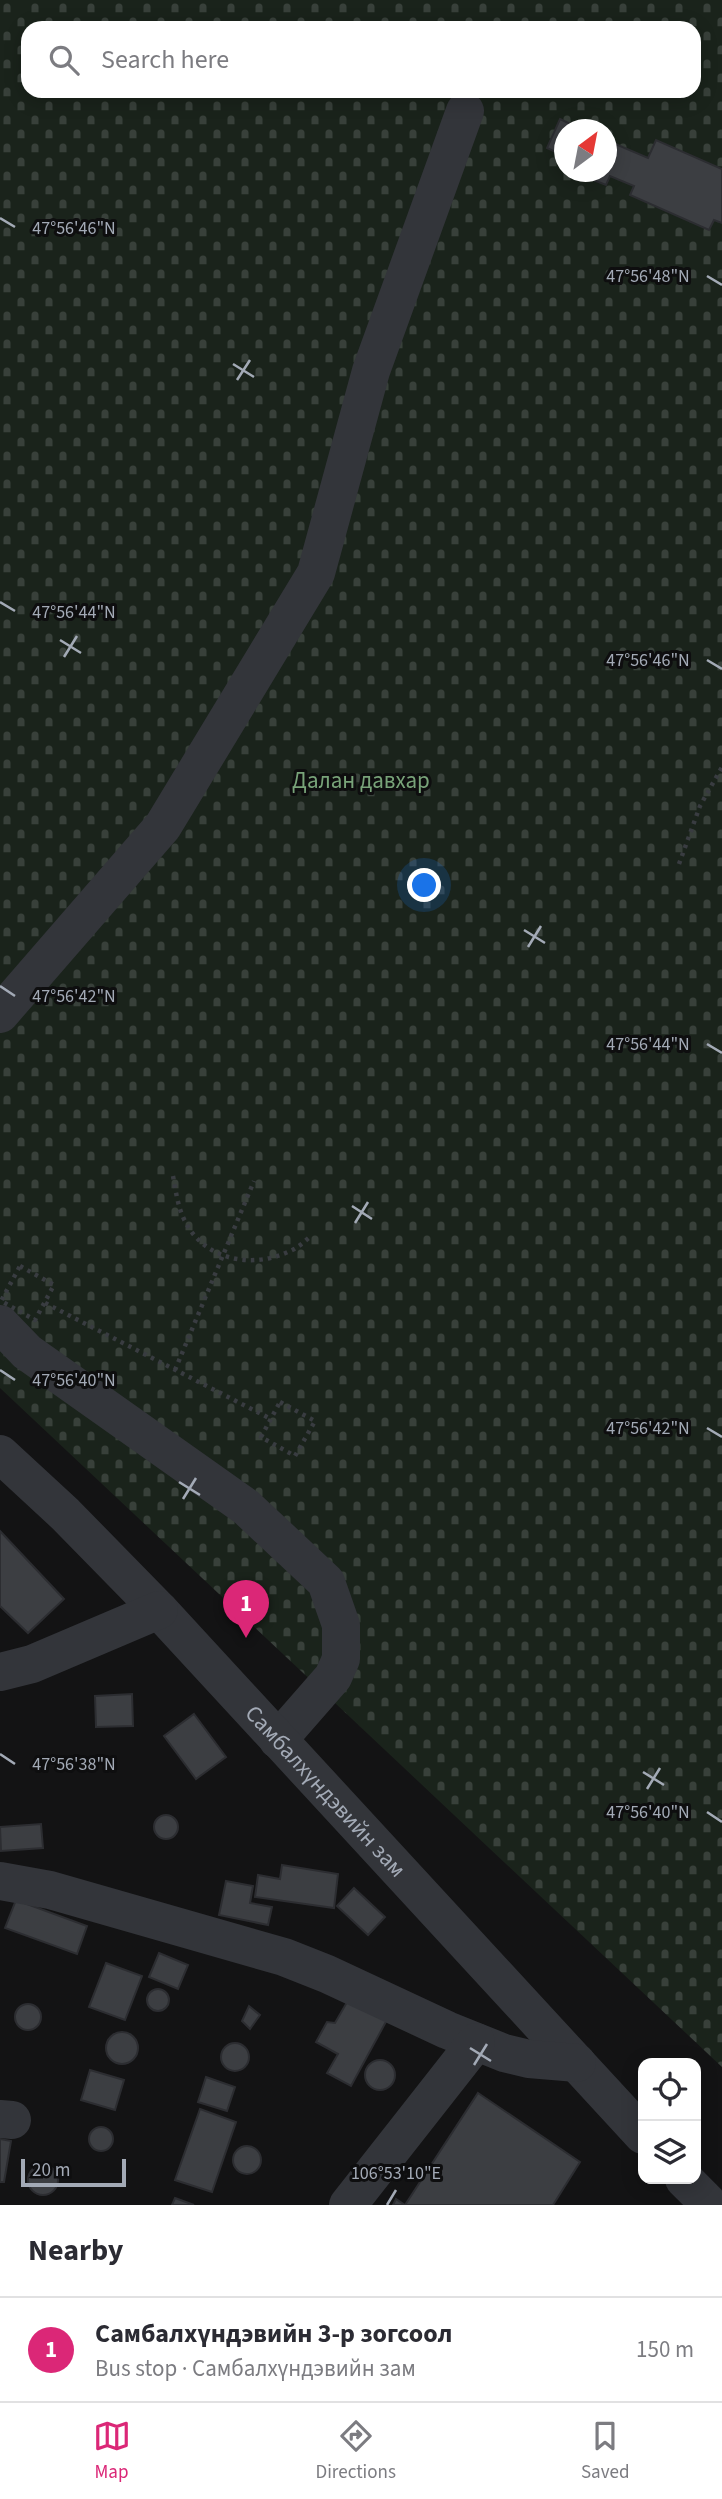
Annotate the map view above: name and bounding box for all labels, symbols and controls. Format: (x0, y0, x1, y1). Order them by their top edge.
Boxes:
search box (21, 21, 701, 98)
icon: search (45, 41, 83, 79)
text: Search here (101, 41, 229, 78)
north arrow (554, 119, 617, 182)
text: 47°56'46"N (32, 216, 116, 241)
text: 47°56'48"N (606, 264, 690, 289)
text: 47°56'44"N (32, 600, 116, 625)
text: 47°56'46"N (606, 648, 690, 673)
park label: Далан давхар (292, 764, 430, 797)
your location (407, 868, 441, 902)
text: 47°56'42"N (32, 984, 116, 1009)
text: 47°56'44"N (606, 1032, 690, 1057)
text: 47°56'40"N (32, 1368, 116, 1393)
text: 47°56'42"N (606, 1416, 690, 1441)
pin: 1 (223, 1580, 269, 1638)
street label: Самбалхүндэвийн зам (237, 1698, 414, 1885)
text: 47°56'38"N (32, 1752, 116, 1777)
text: 47°56'40"N (606, 1800, 690, 1825)
map controls (638, 2058, 701, 2184)
button: locate (638, 2058, 701, 2121)
button: layers (638, 2121, 701, 2184)
scale bar (21, 2156, 126, 2188)
text: 20 m (32, 2157, 70, 2184)
text: 106°53'10"E (351, 2161, 441, 2186)
text: Nearby (28, 2229, 123, 2272)
text: Самбалхүндэвийн 3-р зогсоол (95, 2315, 452, 2352)
text: 1 (45, 2333, 57, 2366)
text: 150 m (636, 2333, 694, 2366)
text: Bus stop · Самбалхүндэвийн зам (95, 2352, 416, 2385)
tab: Map (93, 2417, 131, 2486)
tab: Directions (316, 2417, 396, 2486)
tab: Saved (581, 2417, 629, 2486)

